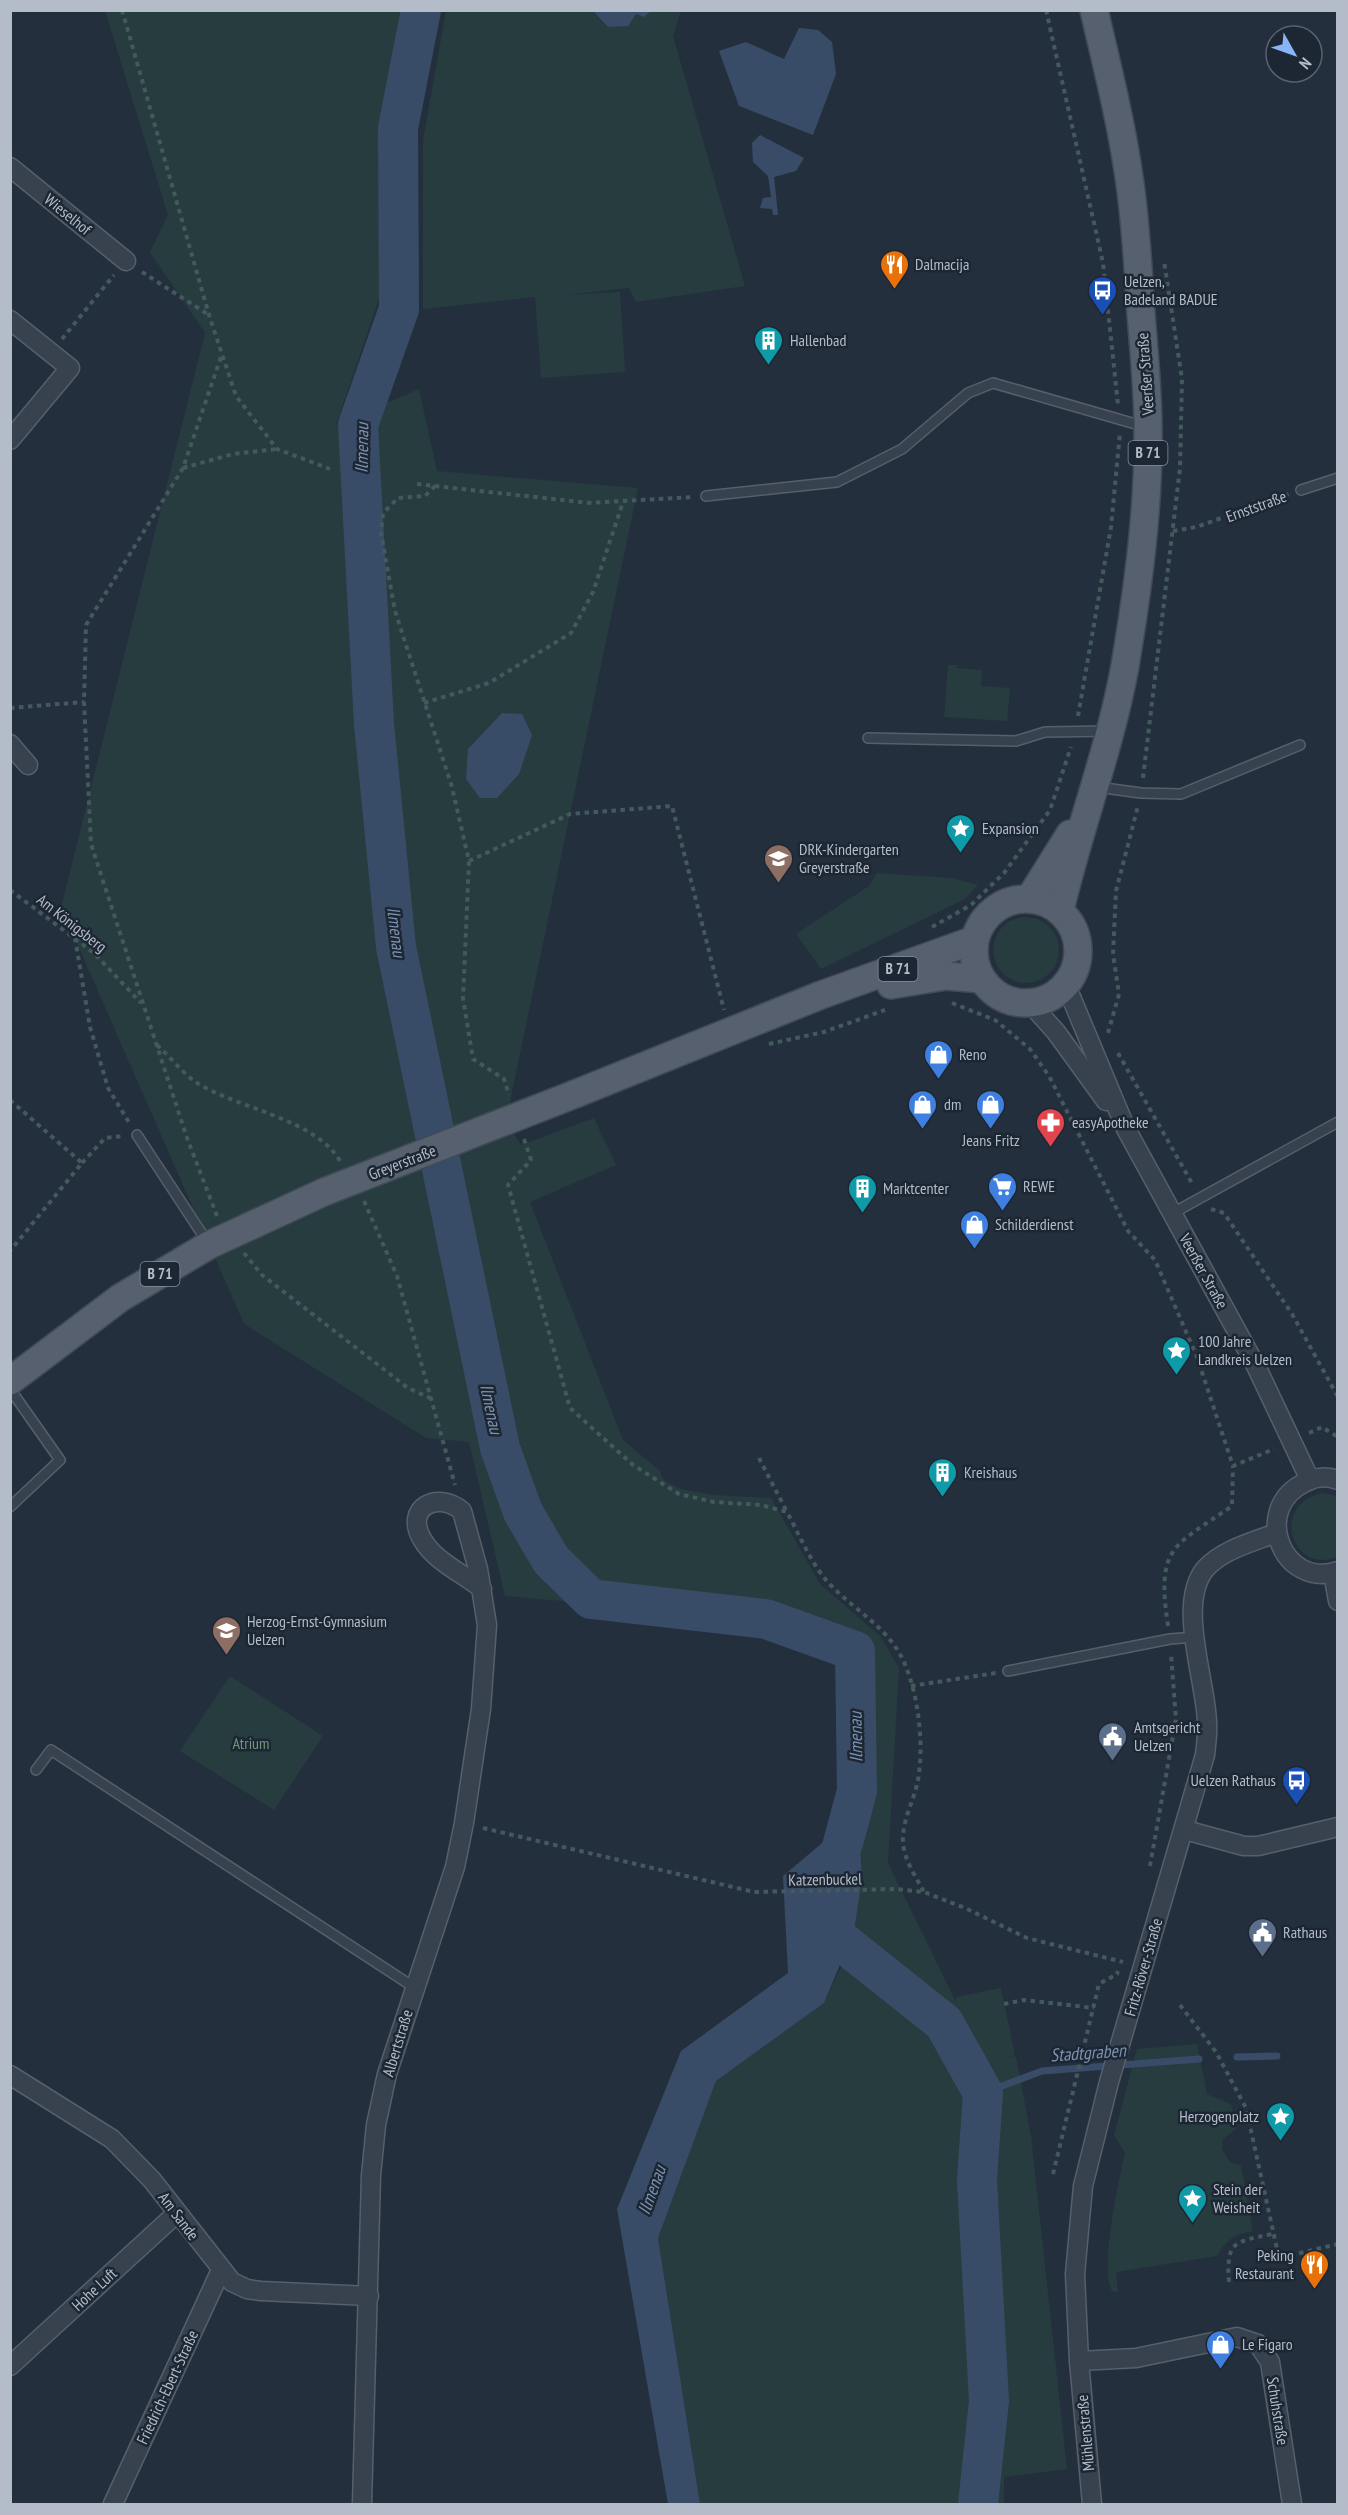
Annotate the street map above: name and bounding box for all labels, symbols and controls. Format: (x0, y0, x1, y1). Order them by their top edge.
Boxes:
north arrow (1264, 24, 1324, 84)
text: N (1295, 54, 1316, 73)
street label: Wieselhof (41, 189, 96, 239)
restaurant icon: Dalmacija (878, 248, 910, 290)
place label: Dalmacija (915, 254, 969, 274)
place label: Uelzen, Badeland BADUE (1124, 271, 1218, 309)
bus stop icon: Uelzen, Badeland BADUE (1087, 274, 1119, 316)
building icon: Hallenbad (753, 324, 785, 366)
place label: Hallenbad (790, 330, 846, 350)
street label: Veerßer Straße (1132, 332, 1158, 417)
water label: Ilmenau (350, 421, 373, 473)
road number: B 71 (1128, 441, 1168, 465)
street label: Ernststraße (1223, 486, 1289, 526)
place icon: Expansion (945, 812, 977, 854)
place label: Expansion (982, 818, 1039, 838)
place label: DRK-Kindergarten Greyerstraße (799, 839, 899, 877)
school or university icon: DRK-Kindergarten Greyerstraße (762, 842, 794, 884)
street label: Am Königsberg (33, 890, 111, 956)
water label: Ilmenau (382, 905, 411, 960)
road number: B 71 (878, 957, 918, 981)
shop icon: Reno (922, 1038, 954, 1080)
place label: Reno (959, 1044, 987, 1064)
shop icon: dm (907, 1088, 939, 1130)
shop icon: Jeans Fritz (975, 1088, 1007, 1130)
place label: dm (944, 1094, 961, 1114)
pharmacy icon: easyApotheke (1035, 1106, 1067, 1148)
place label: easyApotheke (1072, 1112, 1149, 1132)
place label: Jeans Fritz (961, 1130, 1020, 1150)
street label: Greyerstraße (365, 1140, 439, 1184)
supermarket icon: REWE (986, 1170, 1018, 1212)
building icon: Marktcenter (846, 1172, 878, 1214)
place label: REWE (1023, 1176, 1055, 1196)
place label: Marktcenter (883, 1178, 949, 1198)
shop icon: Schilderdienst (958, 1208, 990, 1250)
place label: Schilderdienst (995, 1214, 1074, 1234)
street label: Veerßer Straße (1175, 1229, 1233, 1312)
road number: B 71 (140, 1262, 180, 1286)
place label: 100 Jahre Landkreis Uelzen (1198, 1331, 1292, 1369)
place icon: 100 Jahre Landkreis Uelzen (1161, 1334, 1193, 1376)
water label: Ilmenau (475, 1382, 508, 1437)
building icon: Kreishaus (927, 1456, 959, 1498)
place label: Kreishaus (964, 1462, 1017, 1482)
place label: Herzog-Ernst-Gymnasium Uelzen (247, 1611, 387, 1649)
school or university icon: Herzog-Ernst-Gymnasium Uelzen (210, 1614, 242, 1656)
water label: Ilmenau (844, 1710, 867, 1762)
place label: Amtsgericht Uelzen (1134, 1717, 1201, 1755)
public building icon: Amtsgericht Uelzen (1097, 1720, 1129, 1762)
park label: Atrium (233, 1733, 269, 1753)
bus stop icon: Uelzen Rathaus (1281, 1764, 1313, 1806)
place label: Uelzen Rathaus (1190, 1770, 1276, 1790)
street label: Katzenbuckel (788, 1868, 862, 1890)
street label: Fritz-Röver-Straße (1119, 1916, 1167, 2018)
public building icon: Rathaus (1246, 1916, 1278, 1958)
place label: Rathaus (1283, 1922, 1327, 1942)
street label: Albertstraße (377, 2007, 417, 2079)
water label: Stadtgraben (1049, 2038, 1128, 2067)
place icon: Herzogenplatz (1264, 2100, 1296, 2142)
place label: Herzogenplatz (1179, 2106, 1259, 2126)
water label: Ilmenau (632, 2161, 671, 2217)
place label: Stein der Weisheit (1213, 2179, 1263, 2217)
place icon: Stein der Weisheit (1176, 2182, 1208, 2224)
street label: Am Sande (154, 2188, 204, 2244)
place label: Peking Restaurant (1235, 2245, 1295, 2283)
restaurant icon: Peking Restaurant (1299, 2248, 1331, 2290)
street label: Hohe Luft (67, 2263, 121, 2315)
street label: Friedrich-Ebert-Straße (132, 2327, 202, 2447)
shop icon: Le Figaro (1205, 2328, 1237, 2370)
place label: Le Figaro (1242, 2334, 1293, 2354)
street label: Schuhstraße (1263, 2376, 1293, 2446)
street label: Mühlenstraße (1072, 2394, 1098, 2472)

